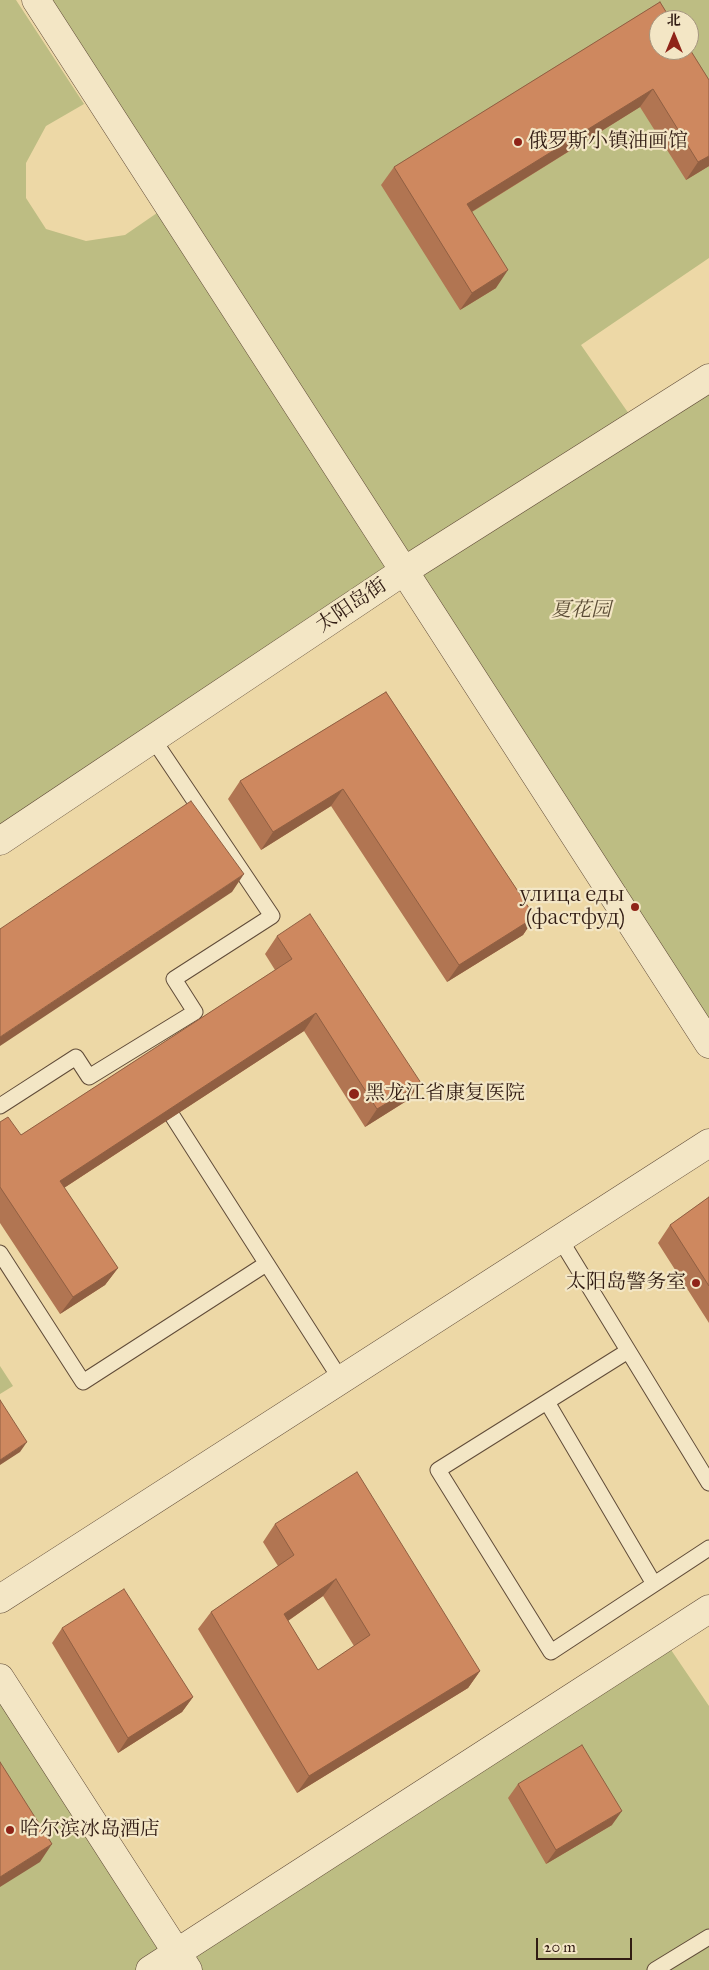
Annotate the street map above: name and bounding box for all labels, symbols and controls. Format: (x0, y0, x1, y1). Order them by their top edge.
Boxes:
north arrow (649, 10, 699, 60)
text: 北 (667, 12, 681, 29)
place label: 俄罗斯小镇油画馆 (528, 130, 688, 154)
marker: 俄罗斯小镇油画馆 (512, 136, 524, 148)
street label: 太阳岛街 (312, 574, 392, 638)
park label: 夏花园 (551, 599, 611, 623)
place label: улица еды (фастфуд) (520, 884, 625, 931)
marker: улица еды (фастфуд) (629, 901, 641, 913)
place label: 黑龙江省康复医院 (365, 1082, 525, 1106)
marker: 黑龙江省康复医院 (347, 1087, 361, 1101)
place label: 太阳岛警务室 (566, 1271, 686, 1295)
marker: 太阳岛警务室 (690, 1277, 702, 1289)
place label: 哈尔滨冰岛酒店 (20, 1818, 160, 1842)
marker: 哈尔滨冰岛酒店 (4, 1824, 16, 1836)
scale bar (539, 1928, 635, 1960)
text: 20 m (544, 1938, 576, 1956)

